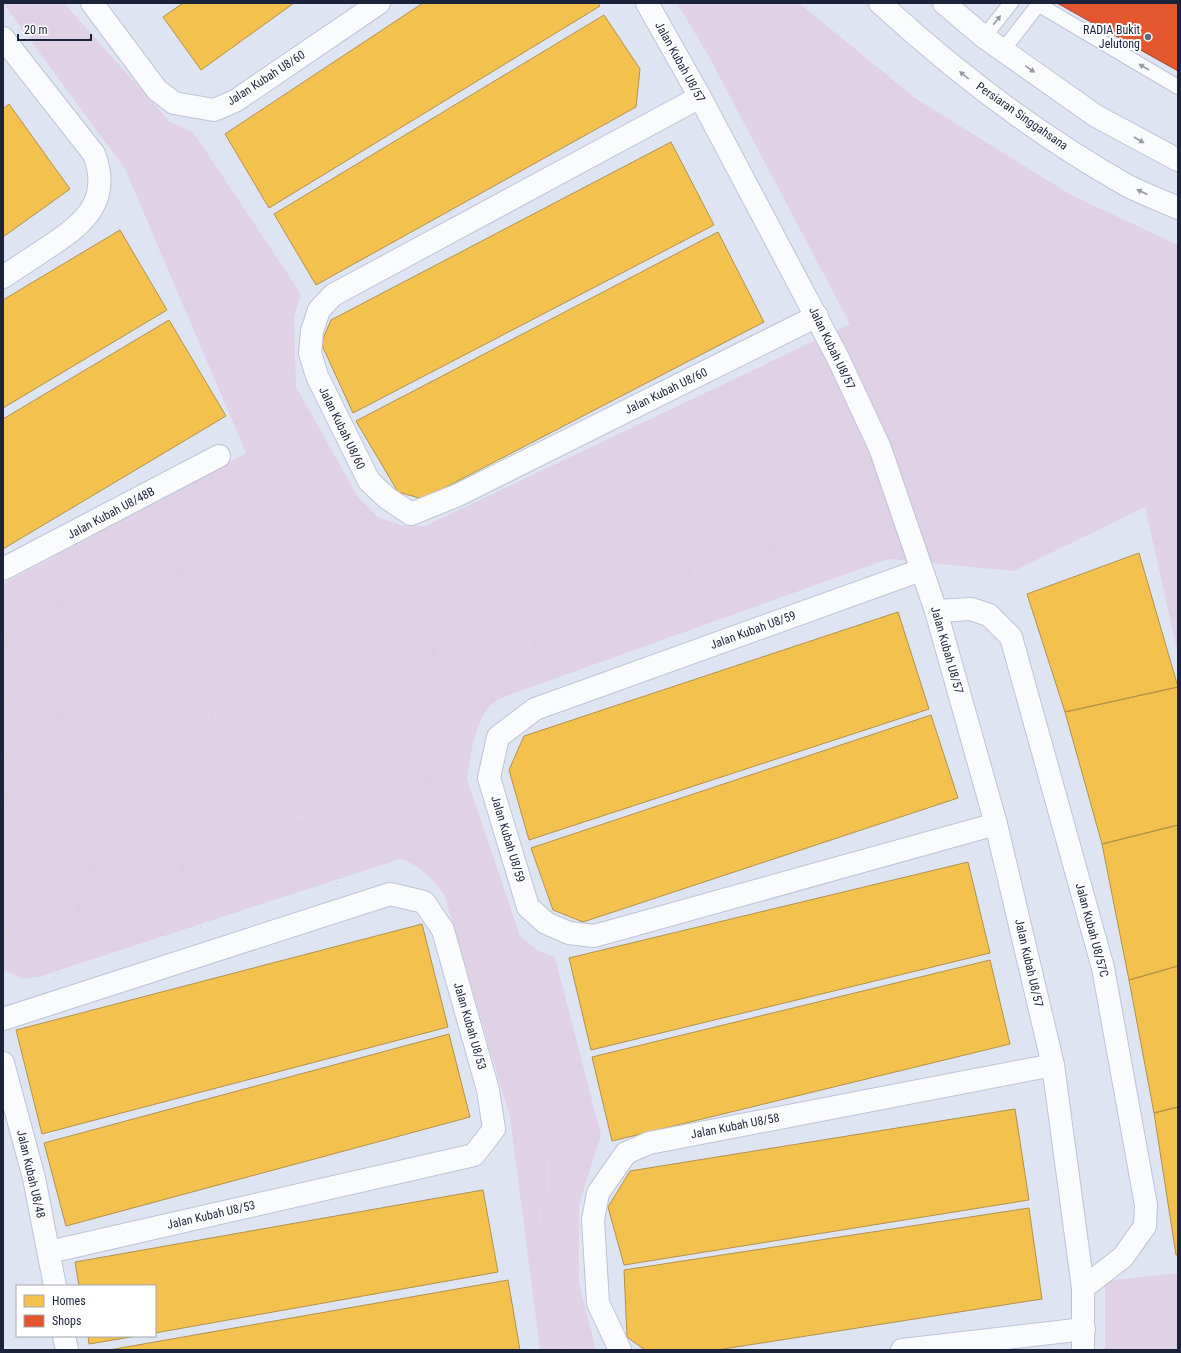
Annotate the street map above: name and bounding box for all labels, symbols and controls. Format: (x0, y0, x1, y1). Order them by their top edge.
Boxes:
one-way arrow (993, 14, 1002, 25)
scale bar (18, 16, 91, 42)
street label: Jalan Kubah U8/57 (652, 19, 708, 105)
text: 20 m (24, 23, 48, 37)
place label: RADIA Bukit Jelutong (1083, 23, 1140, 51)
marker: RADIA Bukit Jelutong (1143, 32, 1153, 42)
street label: Jalan Kubah U8/60 (224, 48, 308, 108)
one-way arrow (1138, 64, 1150, 71)
one-way arrow (1025, 65, 1035, 73)
one-way arrow (958, 71, 969, 79)
street label: Persiaran Singgahsana (974, 79, 1071, 153)
one-way arrow (1133, 136, 1145, 143)
one-way arrow (1137, 189, 1148, 195)
street label: Jalan Kubah U8/57 (806, 304, 858, 392)
street label: Jalan Kubah U8/60 (622, 365, 710, 417)
street label: Jalan Kubah U8/60 (316, 384, 368, 472)
street label: Jalan Kubah U8/48B (65, 484, 157, 542)
street label: Jalan Kubah U8/57 (928, 605, 966, 695)
street label: Jalan Kubah U8/59 (708, 608, 798, 652)
street label: Jalan Kubah U8/59 (488, 794, 528, 884)
street label: Jalan Kubah U8/57C (1073, 881, 1111, 979)
street label: Jalan Kubah U8/57 (1012, 918, 1046, 1008)
street label: Jalan Kubah U8/53 (451, 981, 489, 1071)
street label: Jalan Kubah U8/58 (689, 1111, 781, 1141)
street label: Jalan Kubah U8/48 (14, 1129, 48, 1219)
street label: Jalan Kubah U8/53 (166, 1198, 256, 1232)
legend (16, 1285, 156, 1337)
text: Homes (52, 1294, 86, 1308)
text: Shops (52, 1314, 81, 1328)

